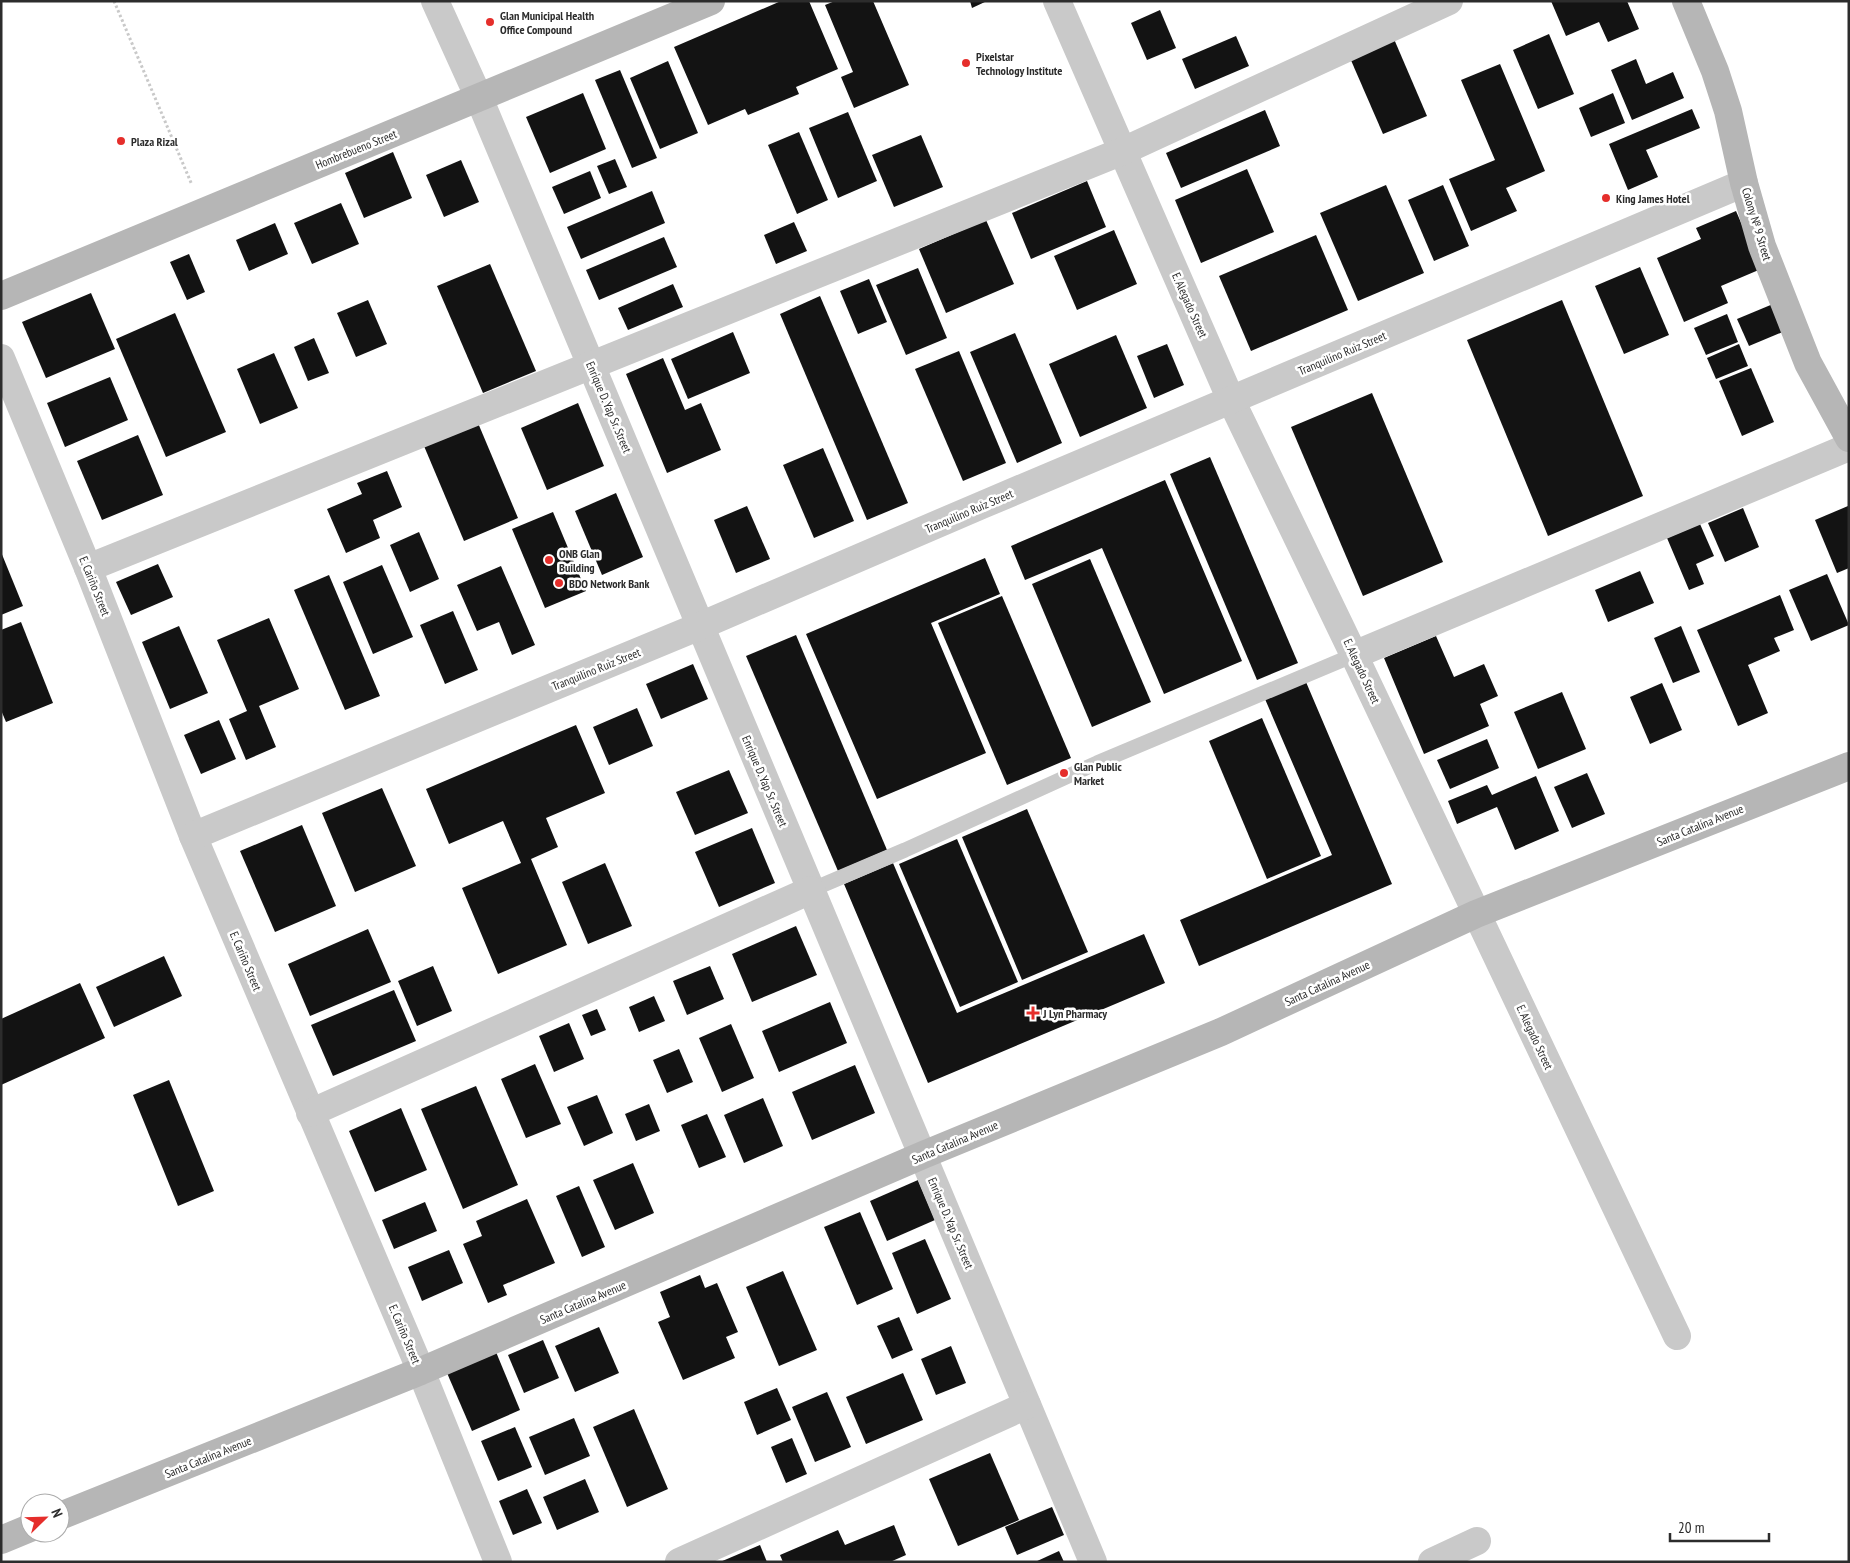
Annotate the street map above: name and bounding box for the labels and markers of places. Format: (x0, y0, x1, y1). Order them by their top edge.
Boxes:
place label: Glan Municipal Health Office Compound (500, 8, 594, 37)
marker: Glan Municipal Health Office Compound (484, 16, 496, 28)
place label: Pixelstar Technology Institute (976, 49, 1062, 78)
marker: Pixelstar Technology Institute (960, 57, 972, 69)
place label: Plaza Rizal (131, 134, 178, 149)
marker: Plaza Rizal (115, 135, 127, 147)
place label: King James Hotel (1616, 191, 1690, 206)
marker: King James Hotel (1600, 192, 1612, 204)
place label: ONB Glan Building (559, 546, 600, 575)
marker: ONB Glan Building (543, 554, 555, 566)
place label: BDO Network Bank (569, 576, 649, 591)
marker: BDO Network Bank (553, 577, 565, 589)
place label: Glan Public Market (1074, 759, 1122, 788)
marker: Glan Public Market (1058, 767, 1070, 779)
place label: J Lyn Pharmacy (1042, 1006, 1107, 1021)
marker: J Lyn Pharmacy (1027, 1007, 1039, 1019)

